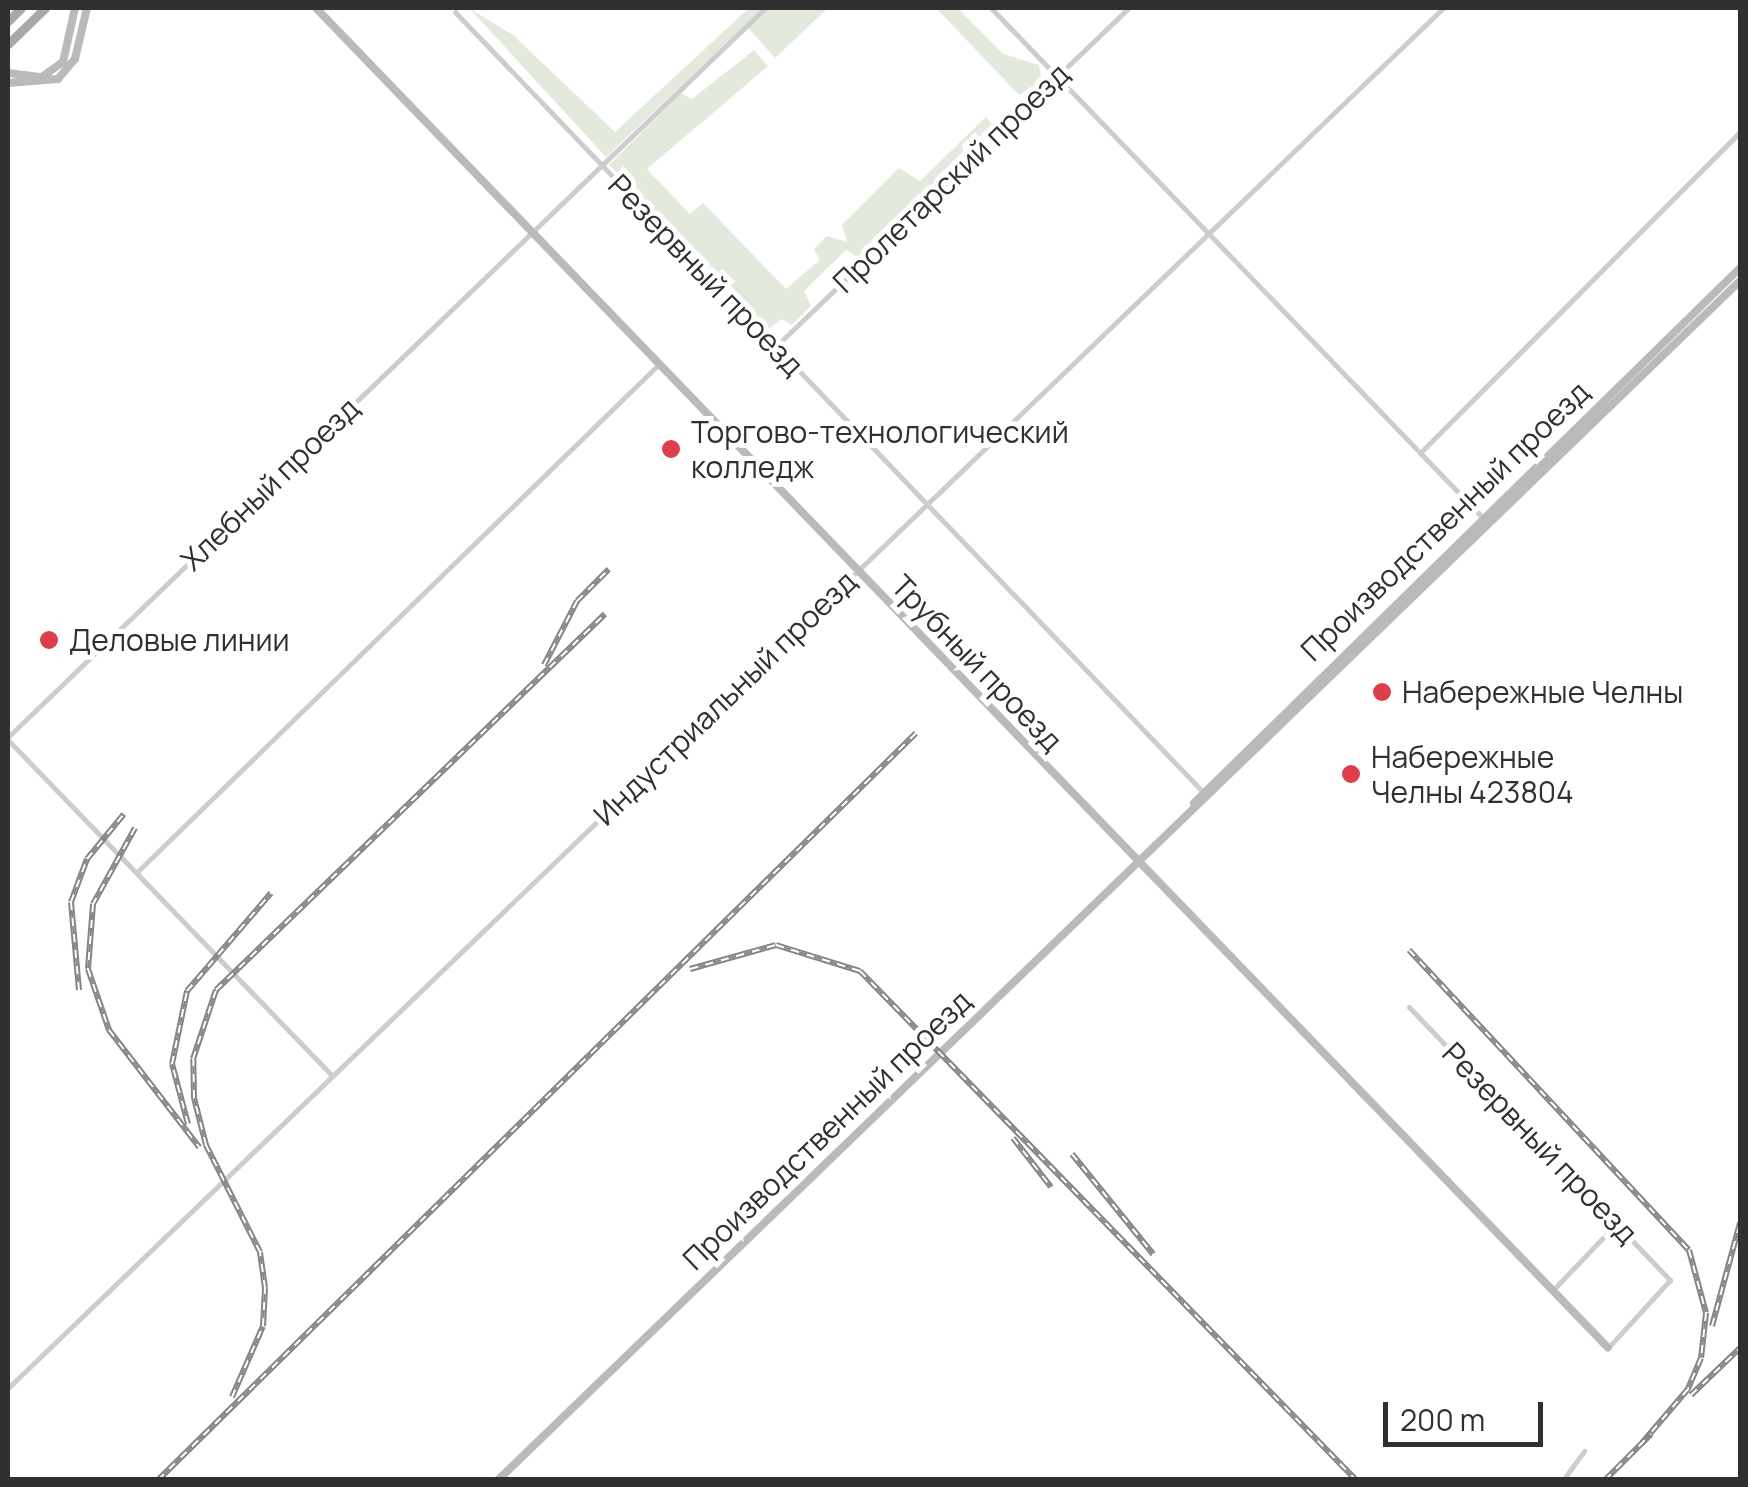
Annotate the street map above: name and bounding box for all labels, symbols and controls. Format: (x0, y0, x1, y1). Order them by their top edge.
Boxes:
street label: Пролетарский проезд (826, 56, 1076, 300)
street label: Резервный проезд (601, 167, 811, 383)
street label: Производственный проезд (1293, 374, 1597, 668)
street label: Хлебный проезд (174, 390, 366, 578)
place label: Торгово-технологический колледж (691, 414, 1069, 484)
marker: Торгово-технологический колледж (660, 438, 682, 460)
street label: Индустриальный проезд (586, 563, 864, 833)
street label: Трубный проезд (884, 568, 1070, 758)
place label: Деловые линии (69, 622, 290, 658)
marker: Деловые линии (38, 629, 60, 651)
place label: Набережные Челны (1402, 674, 1683, 710)
marker: Набережные Челны (1371, 681, 1393, 703)
place label: Набережные Челны 423804 (1371, 739, 1574, 810)
marker: Набережные Челны 423804 (1340, 763, 1362, 785)
street label: Производственный проезд (675, 983, 979, 1277)
street label: Резервный проезд (1435, 1035, 1645, 1251)
scale bar (1388, 1382, 1548, 1444)
text: 200 m (1400, 1399, 1485, 1440)

